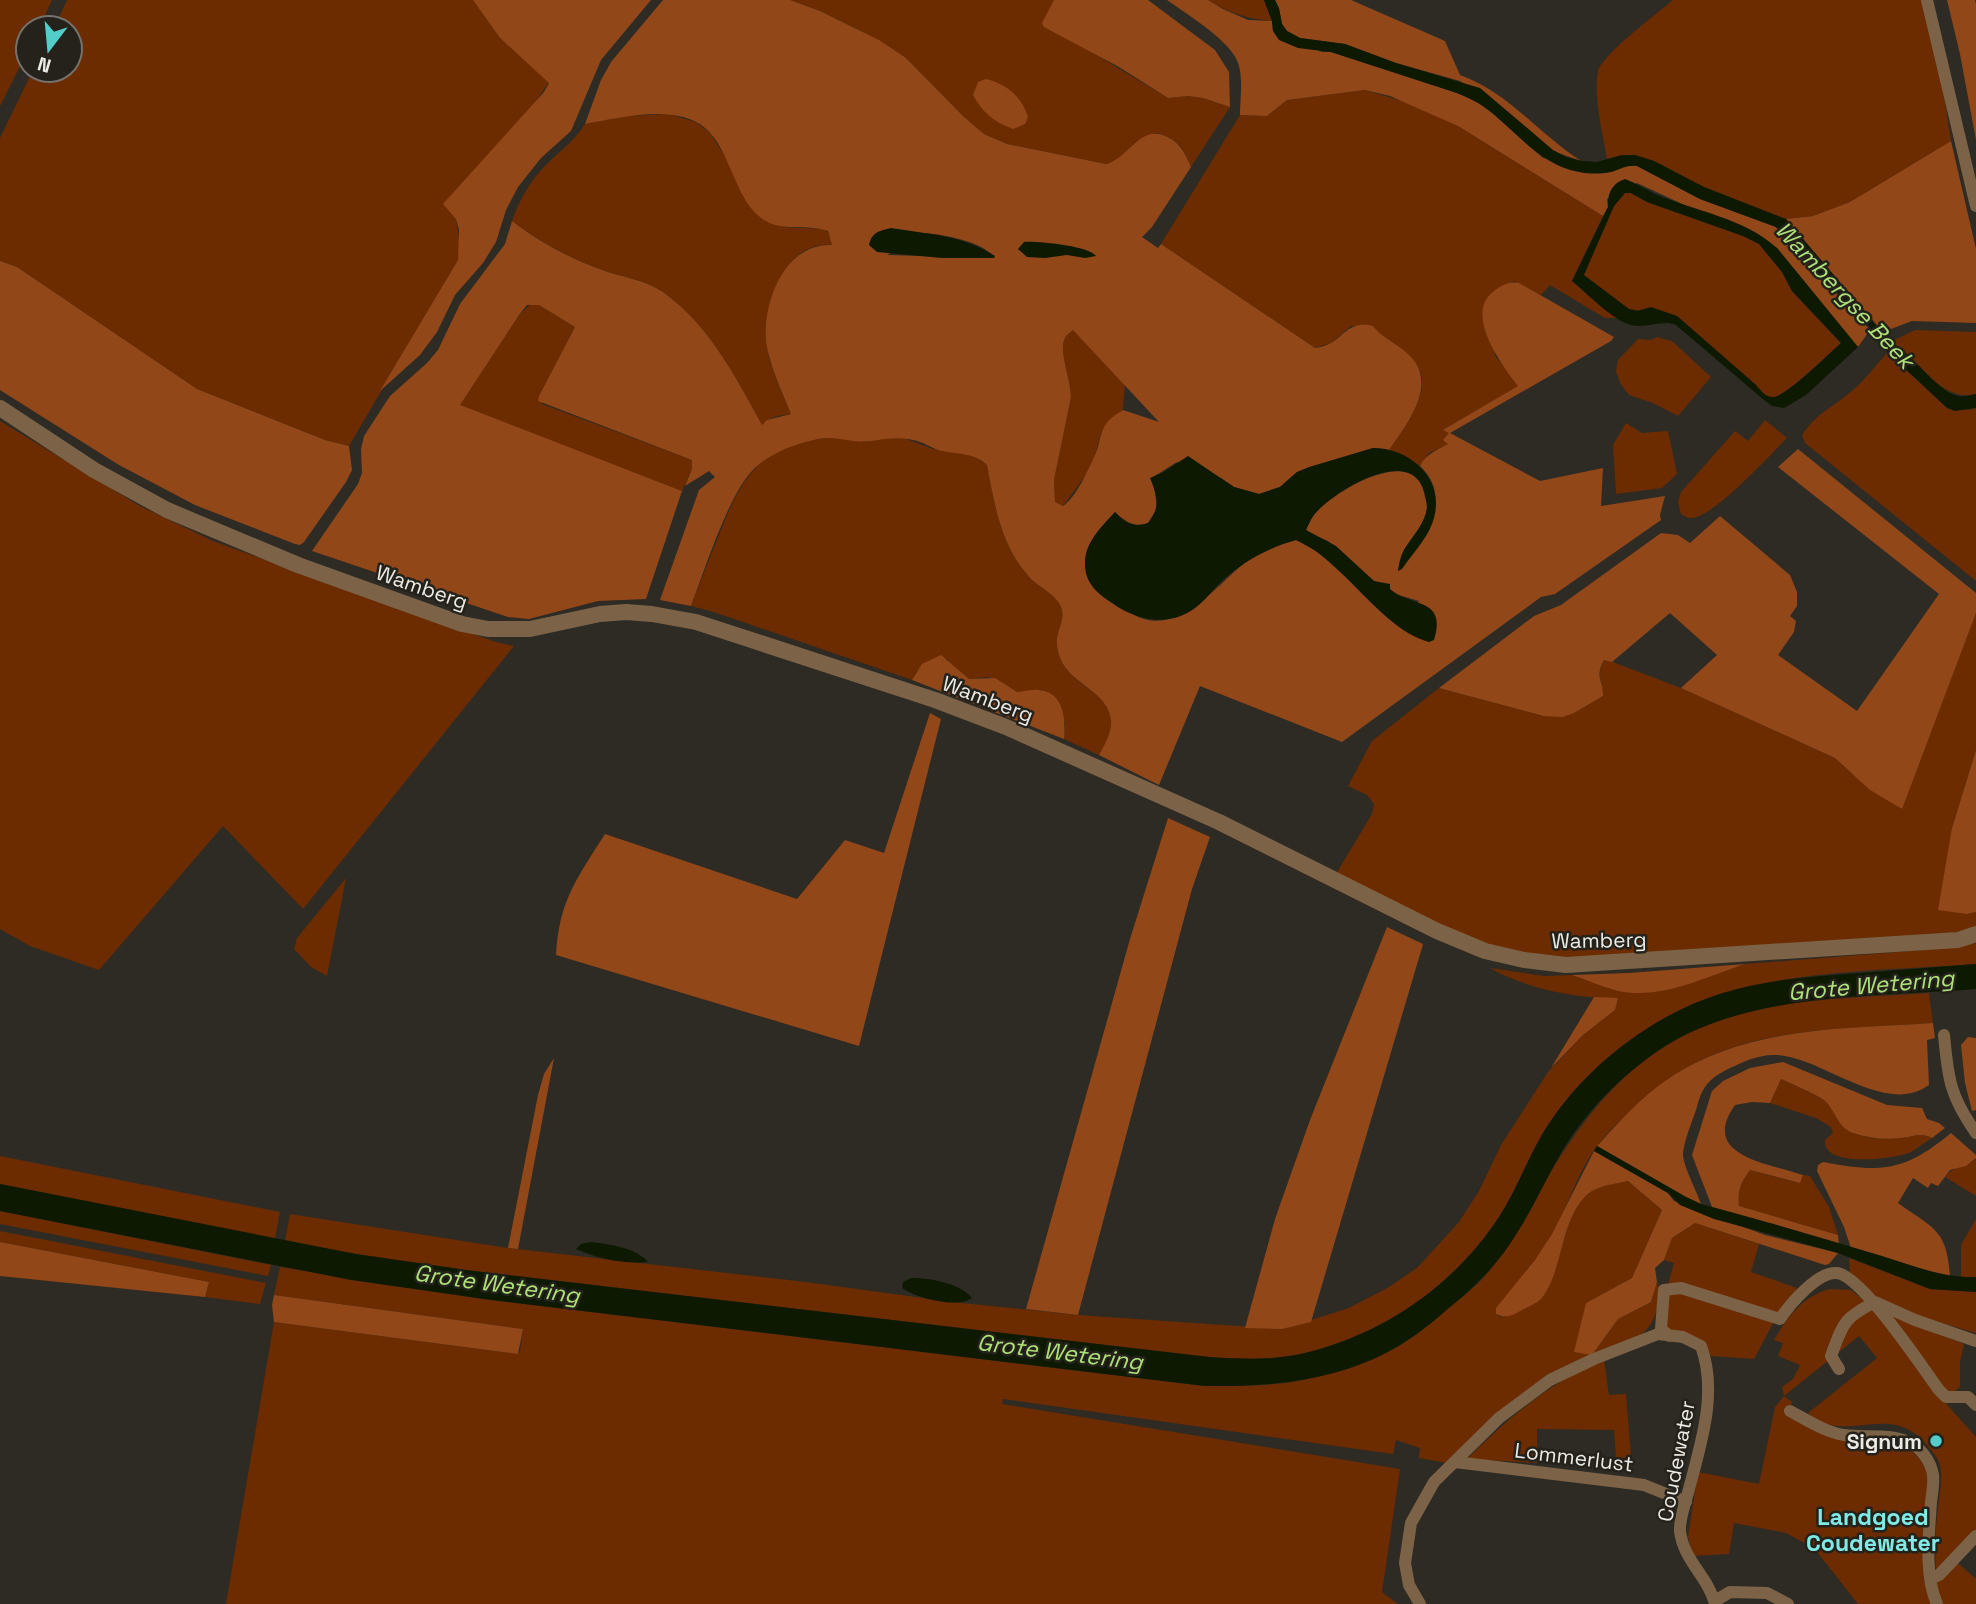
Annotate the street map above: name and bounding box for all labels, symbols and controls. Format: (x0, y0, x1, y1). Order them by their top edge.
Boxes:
north arrow (14, 14, 84, 84)
text: N (35, 51, 54, 79)
water label: Wambergse Beek (1769, 215, 1923, 377)
street label: Wamberg (373, 559, 471, 615)
street label: Wamberg (939, 669, 1037, 729)
street label: Wamberg (1551, 926, 1647, 954)
water label: Grote Wetering (1787, 963, 1957, 1007)
water label: Grote Wetering (412, 1258, 583, 1311)
water label: Grote Wetering (975, 1327, 1146, 1377)
street label: Coudewater (1651, 1398, 1701, 1524)
place label: Signum (1847, 1428, 1922, 1455)
marker: Signum (1928, 1433, 1944, 1449)
street label: Lommerlust (1513, 1436, 1635, 1478)
district label: Landgoed Coudewater (1806, 1502, 1940, 1558)

